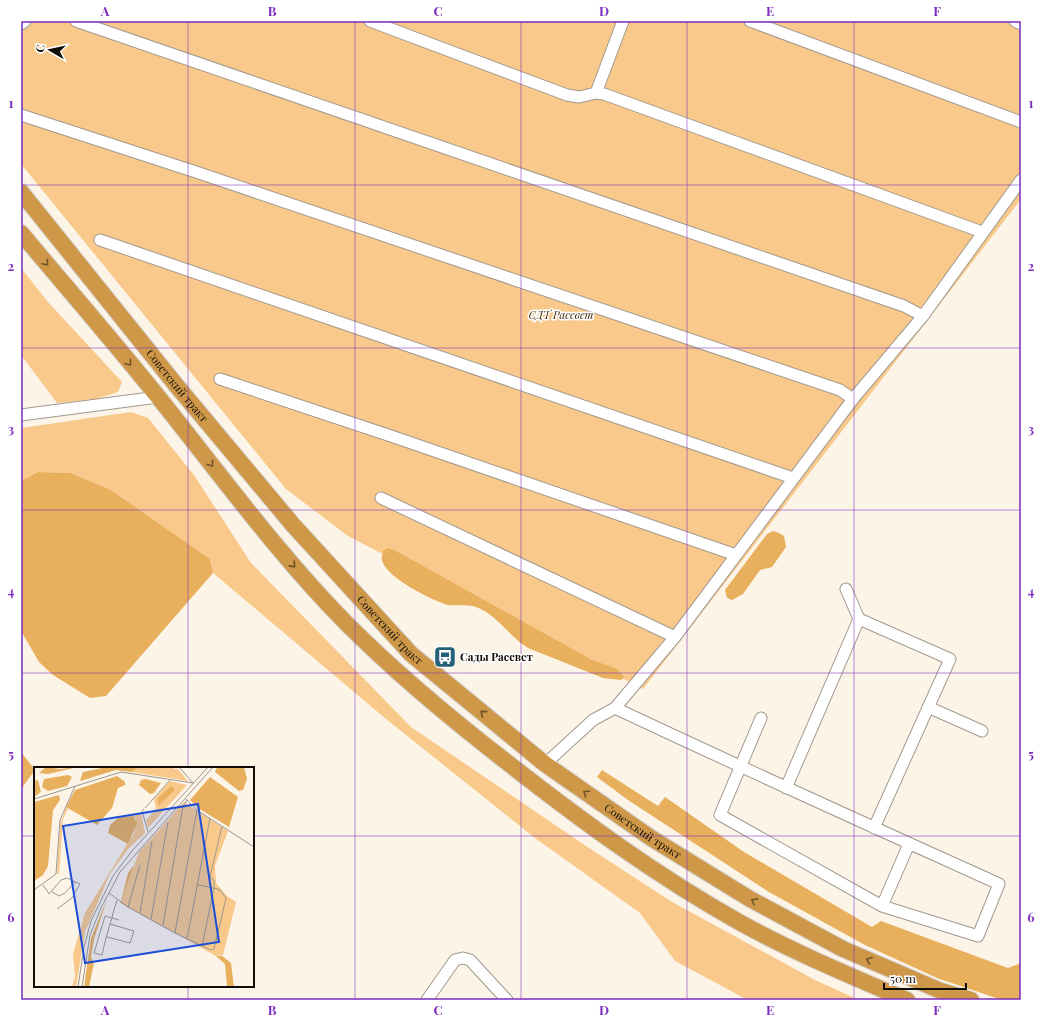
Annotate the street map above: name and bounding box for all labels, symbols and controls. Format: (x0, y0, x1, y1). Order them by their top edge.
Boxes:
text: A (100, 2, 110, 19)
text: B (268, 2, 277, 19)
text: C (433, 2, 443, 19)
text: D (599, 2, 609, 19)
text: E (766, 2, 774, 19)
text: F (933, 2, 941, 19)
north arrow (30, 30, 70, 70)
text: С (32, 43, 48, 53)
text: 1 (9, 94, 14, 111)
text: 1 (1029, 94, 1034, 111)
text: 2 (8, 257, 15, 274)
text: 2 (1028, 257, 1035, 274)
one-way arrow (41, 258, 48, 266)
park label: СДТ Рассвет (528, 307, 594, 322)
street label: Советский тракт (143, 346, 212, 425)
one-way arrow (125, 358, 132, 365)
text: 3 (8, 420, 14, 437)
text: 3 (1028, 420, 1034, 437)
one-way arrow (206, 460, 213, 467)
one-way arrow (288, 560, 296, 568)
text: 4 (8, 582, 15, 599)
text: 4 (1028, 582, 1035, 599)
street label: Советский тракт (354, 592, 426, 668)
bus stop icon: Сады Рассвет (432, 644, 458, 670)
place label: Сады Рассвет (460, 649, 534, 664)
one-way arrow (480, 711, 488, 718)
text: 5 (8, 745, 14, 762)
text: 5 (1028, 745, 1034, 762)
inset map (34, 767, 254, 987)
one-way arrow (583, 791, 590, 798)
street label: Советский тракт (602, 800, 685, 862)
one-way arrow (751, 898, 758, 905)
text: 6 (7, 908, 15, 925)
text: 6 (1027, 908, 1035, 925)
one-way arrow (866, 957, 873, 965)
scale bar (884, 965, 966, 991)
text: 50 m (890, 970, 916, 986)
text: A (100, 1001, 110, 1018)
text: B (268, 1001, 277, 1018)
text: C (433, 1001, 443, 1018)
text: D (599, 1001, 609, 1018)
text: E (766, 1001, 774, 1018)
text: F (933, 1001, 941, 1018)

